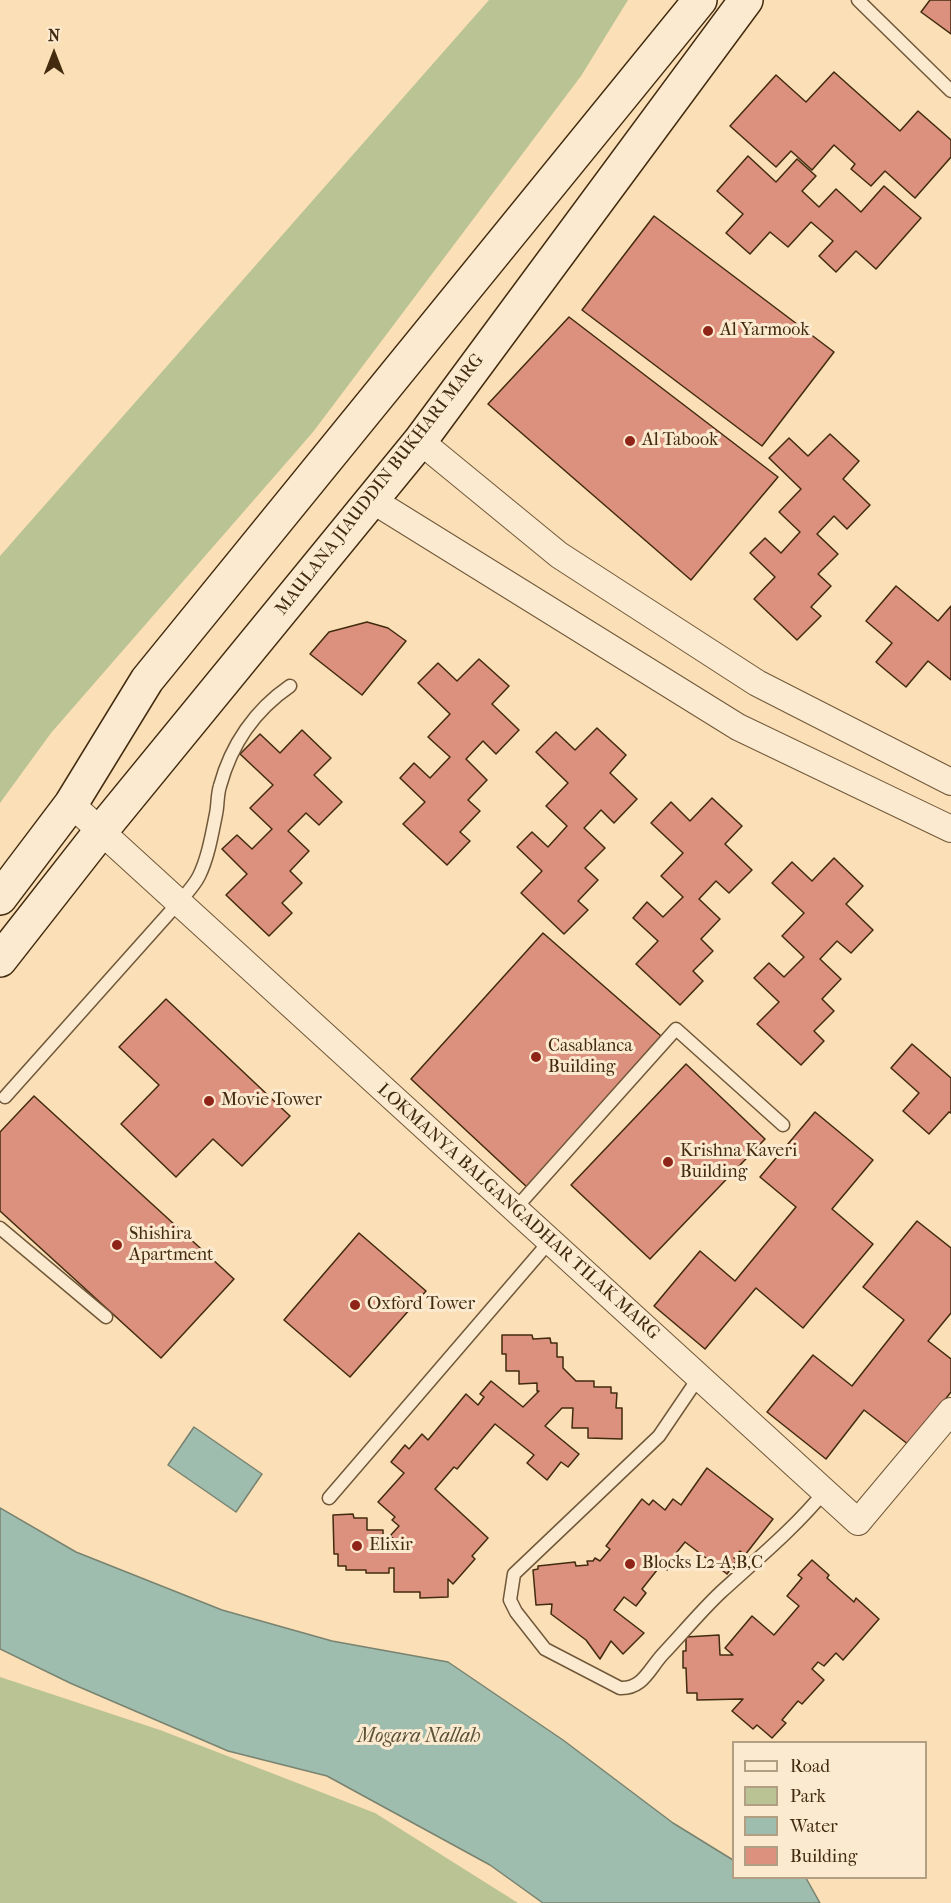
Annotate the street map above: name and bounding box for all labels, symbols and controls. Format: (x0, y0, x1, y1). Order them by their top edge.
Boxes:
north arrow (24, 24, 84, 84)
text: N (48, 26, 60, 45)
place label: Al Yarmook (720, 320, 810, 342)
marker: Al Yarmook (701, 324, 715, 338)
street label: MAULANA JIAUDDIN BUKHARI MARG (271, 350, 489, 620)
place label: Al Tabook (642, 430, 718, 452)
marker: Al Tabook (623, 434, 637, 448)
place label: Casablanca Building (548, 1036, 633, 1078)
marker: Casablanca Building (529, 1050, 543, 1064)
street label: LOKMANYA BALGANGADHAR TILAK MARG (372, 1079, 664, 1345)
place label: Movie Tower (221, 1090, 322, 1112)
marker: Movie Tower (202, 1094, 216, 1108)
place label: Krishna Kaveri Building (680, 1141, 797, 1184)
marker: Krishna Kaveri Building (661, 1155, 675, 1169)
place label: Shishira Apartment (129, 1224, 213, 1266)
marker: Shishira Apartment (110, 1238, 124, 1252)
place label: Oxford Tower (367, 1294, 475, 1316)
marker: Oxford Tower (348, 1298, 362, 1312)
place label: Elixir (369, 1535, 413, 1557)
marker: Elixir (350, 1539, 364, 1553)
place label: Blocks L2-A,B,C (642, 1553, 763, 1575)
marker: Blocks L2-A,B,C (623, 1557, 637, 1571)
water label: Mogara Nallah (358, 1725, 480, 1749)
legend (732, 1741, 927, 1879)
text: Road (790, 1756, 830, 1777)
text: Park (790, 1786, 826, 1807)
text: Water (790, 1816, 838, 1837)
text: Building (790, 1846, 857, 1867)

